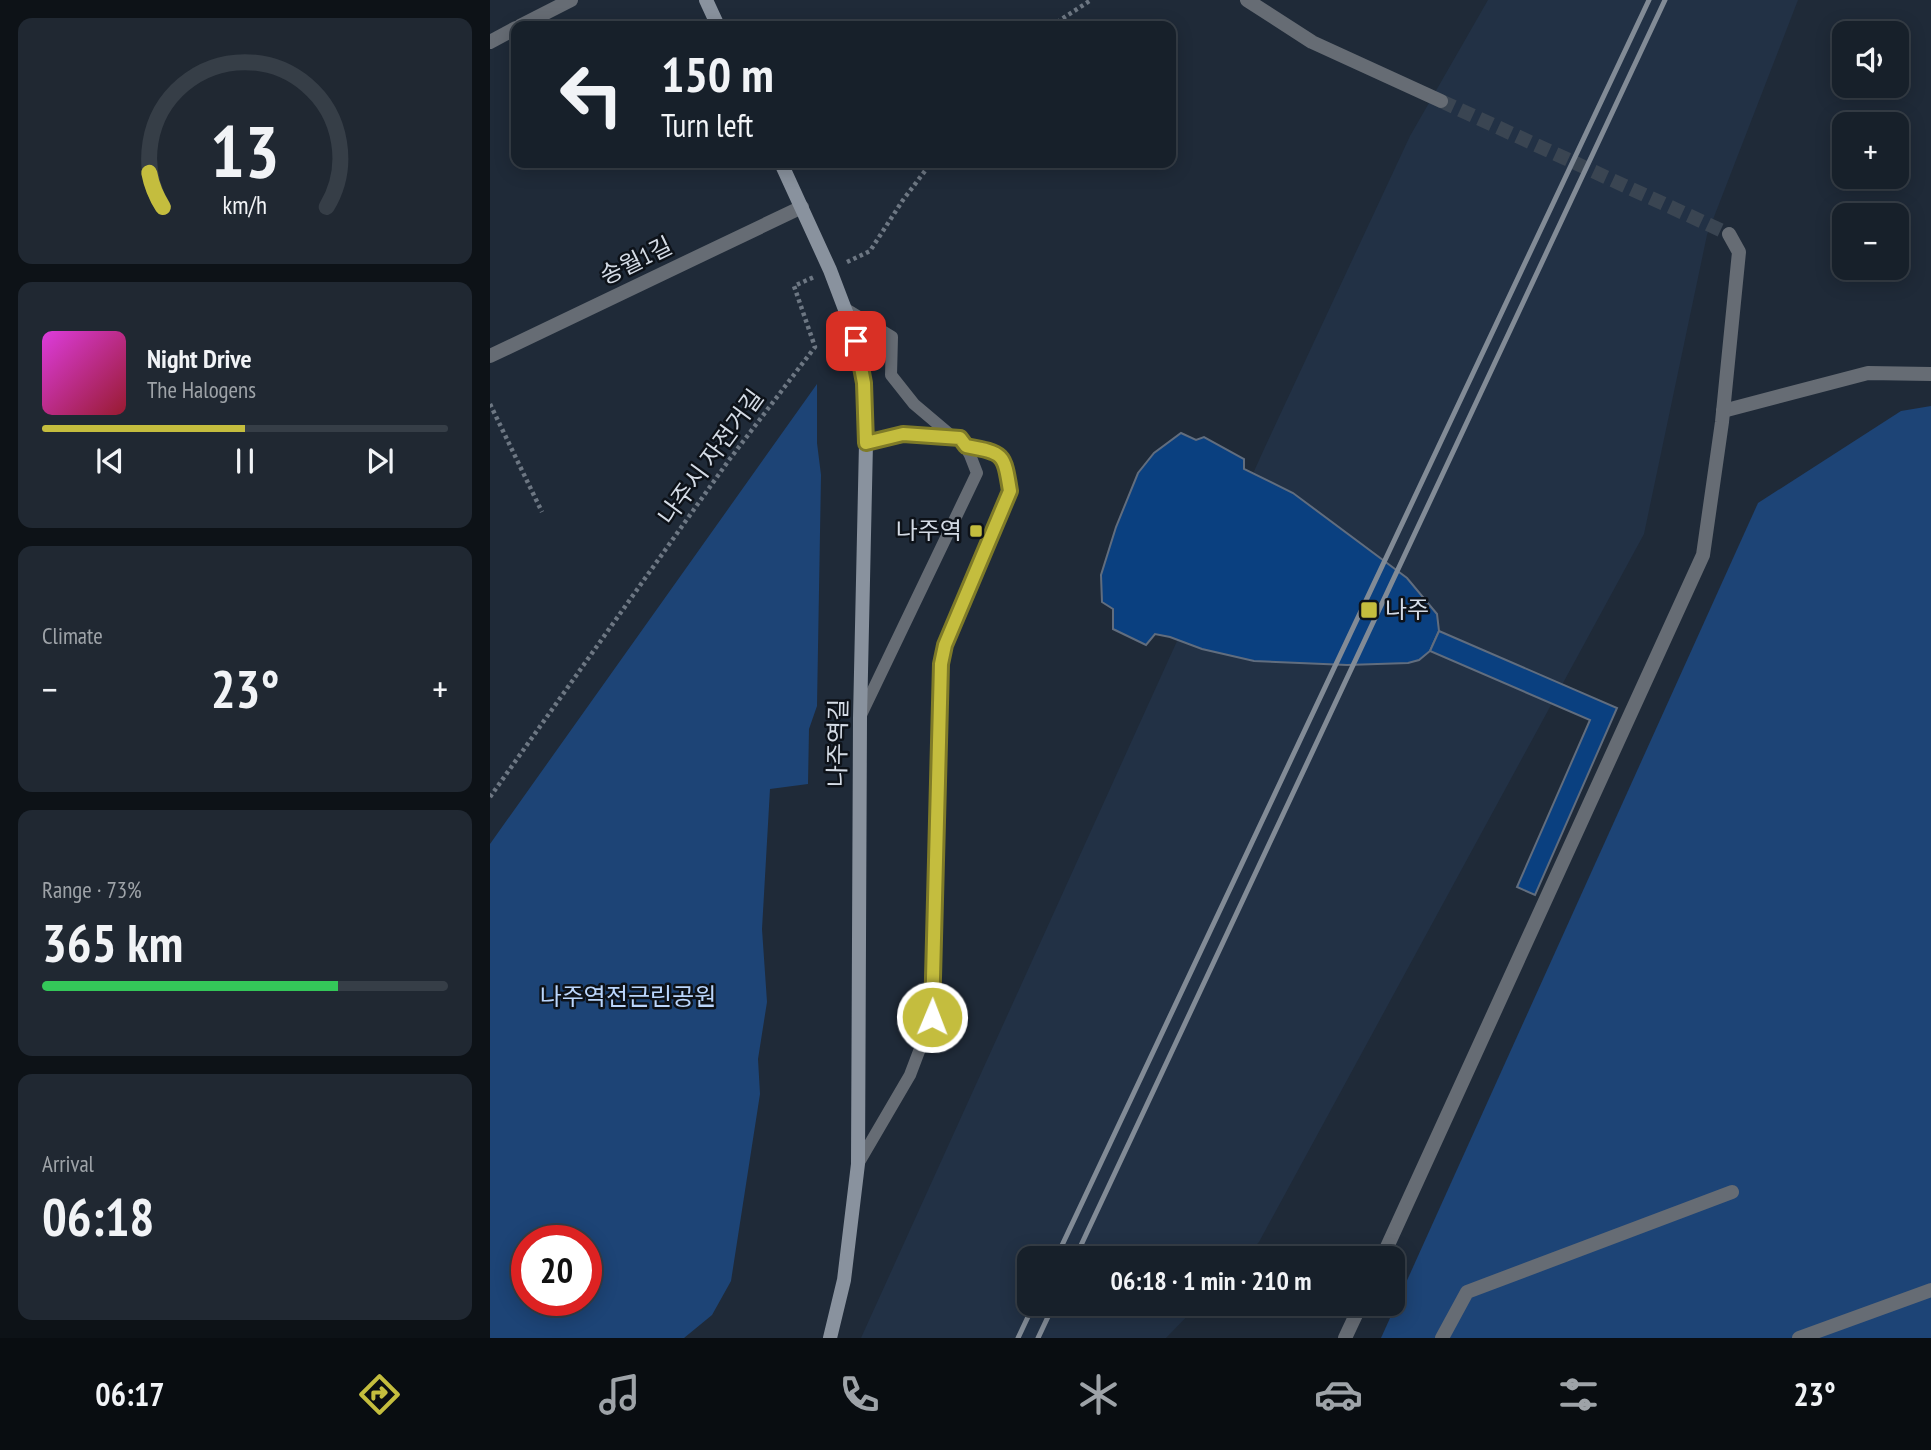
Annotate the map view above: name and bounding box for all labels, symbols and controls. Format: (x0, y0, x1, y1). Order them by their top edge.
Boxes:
map controls (1832, 21, 1909, 280)
button: sound (1832, 21, 1909, 98)
text: 150 m (661, 42, 774, 106)
icon: left (546, 49, 637, 140)
text: 13 (210, 103, 280, 197)
text: Turn left (661, 104, 753, 146)
button: + (1832, 112, 1909, 189)
text: km/h (223, 189, 267, 221)
button: − (1832, 203, 1909, 280)
street label: 송월1길 (594, 230, 677, 291)
pin (826, 311, 886, 371)
icon: arrive (837, 322, 875, 360)
text: Night Drive (147, 342, 252, 375)
text: The Halogens (147, 375, 256, 404)
street label: 나주시 자전거길 (651, 383, 770, 530)
icon: previous (91, 442, 129, 480)
icon: pause (226, 442, 264, 480)
icon: next (361, 442, 399, 480)
place label: 나주역 (896, 515, 962, 546)
marker: 나주역 (968, 523, 984, 539)
place label: 나주 (1385, 594, 1429, 625)
marker: 나주 (1359, 600, 1379, 620)
text: Climate (42, 621, 103, 650)
text: 23° (211, 655, 279, 722)
text: − (42, 664, 58, 713)
text: + (432, 664, 448, 713)
street label: 나주역길 (821, 699, 854, 787)
text: Range · 73% (42, 875, 142, 904)
text: 365 km (42, 909, 183, 976)
position arrow (895, 980, 969, 1054)
park label: 나주역전근린공원 (540, 981, 716, 1012)
text: Arrival (42, 1149, 94, 1178)
text: 06:18 (42, 1183, 154, 1250)
speed limit sign: 20 (511, 1225, 602, 1316)
text: 06:18 · 1 min · 210 m (1111, 1264, 1311, 1297)
icon: directions (355, 1370, 404, 1419)
icon: music (595, 1370, 644, 1419)
icon: phone (835, 1370, 884, 1419)
icon: climate (1074, 1370, 1123, 1419)
icon: car (1314, 1370, 1363, 1419)
icon: filters (1554, 1370, 1603, 1419)
text: 06:17 (95, 1373, 165, 1415)
text: 23° (1793, 1373, 1836, 1415)

